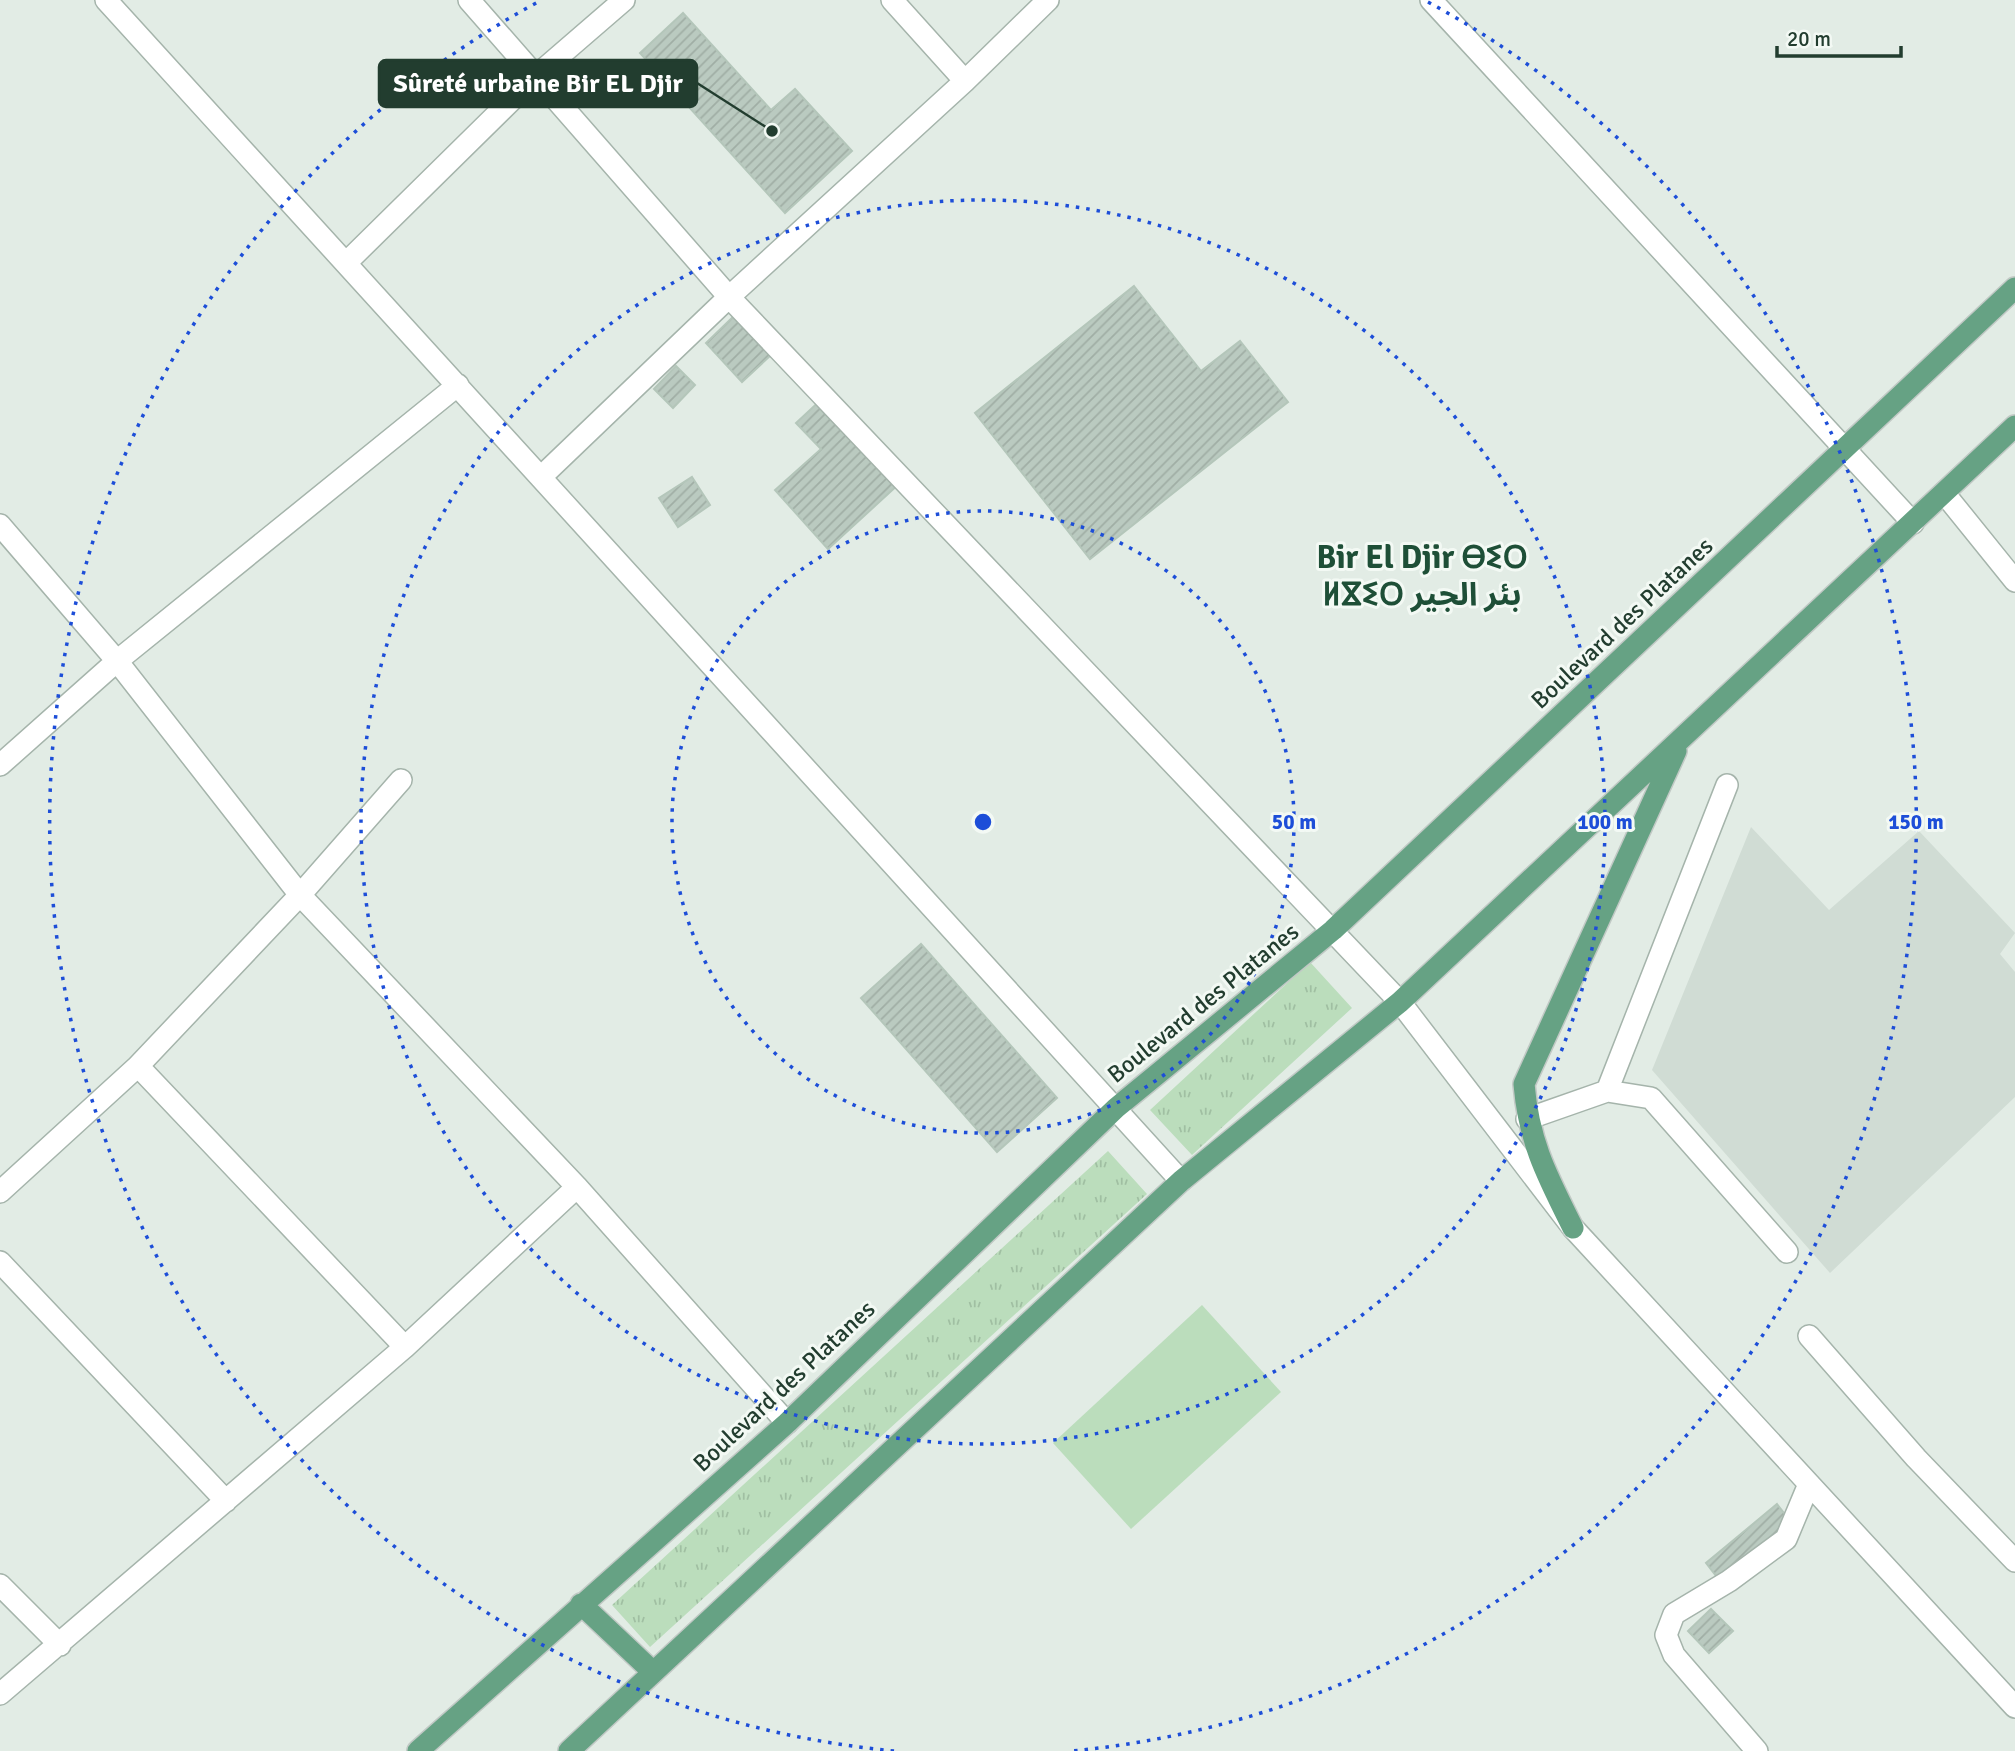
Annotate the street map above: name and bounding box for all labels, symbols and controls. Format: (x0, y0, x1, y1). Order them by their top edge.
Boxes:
scale bar (1777, 14, 1901, 58)
text: 20 m (1787, 26, 1831, 52)
callout: Sûreté urbaine Bir EL Djir (379, 60, 697, 107)
text: Sûreté urbaine Bir EL Djir (393, 68, 683, 100)
street label: Boulevard des Platanes (1525, 531, 1719, 715)
district label: Bir El Djir ⴱⵉⵔ ⵍⴵⵉⵔ بئر الجير (1316, 538, 1528, 614)
text: 50 m (1272, 809, 1316, 835)
text: 100 m (1577, 809, 1633, 835)
text: 150 m (1888, 809, 1944, 835)
centre of rings (971, 810, 995, 834)
street label: Boulevard des Platanes (1101, 917, 1305, 1089)
street label: Boulevard des Platanes (687, 1294, 881, 1478)

